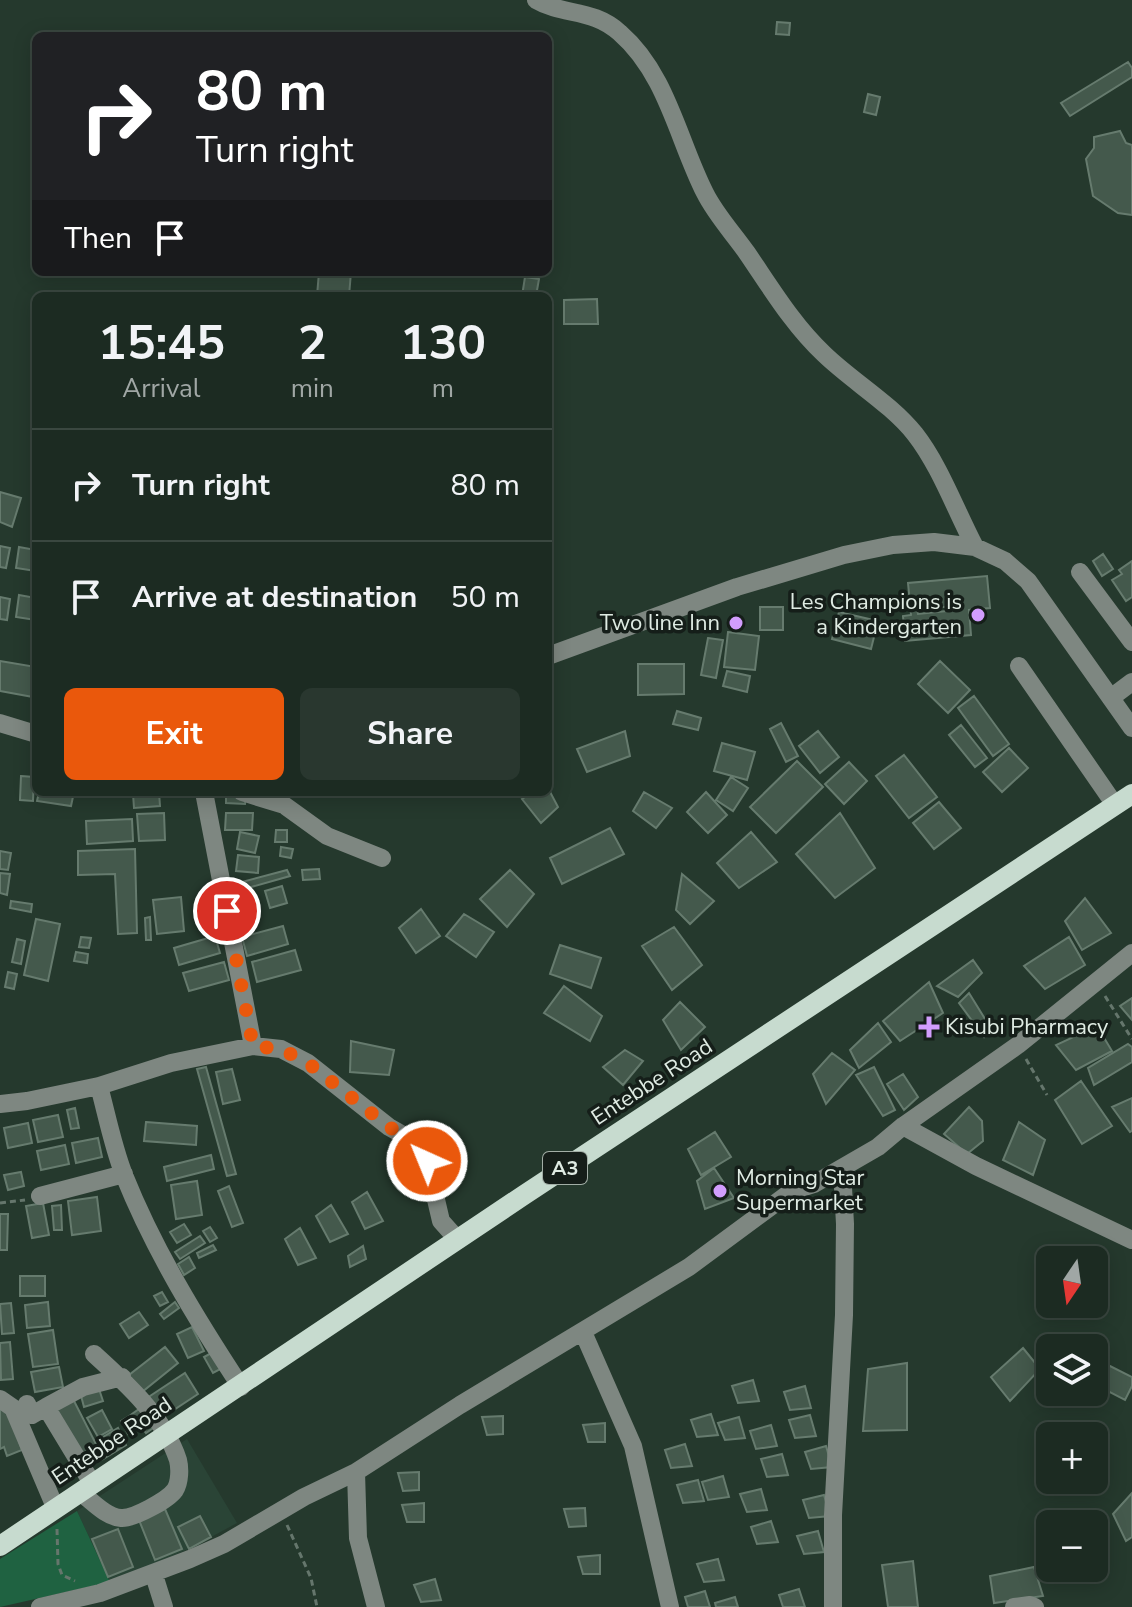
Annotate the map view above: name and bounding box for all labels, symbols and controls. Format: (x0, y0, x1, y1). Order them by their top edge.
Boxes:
text: 80 m (196, 53, 327, 130)
icon: right (64, 64, 168, 168)
text: Turn right (196, 126, 353, 175)
icon: arrive (148, 216, 192, 260)
text: Then (64, 218, 132, 259)
text: 15:45 (98, 310, 225, 376)
text: 2 (298, 310, 327, 376)
text: 130 (400, 310, 486, 376)
text: Arrival (122, 371, 201, 406)
text: min (291, 371, 334, 406)
text: m (432, 371, 454, 406)
icon: right (64, 463, 108, 507)
text: Turn right (132, 465, 270, 506)
text: 80 m (451, 465, 520, 506)
icon: arrive (64, 575, 108, 619)
text: Arrive at destination (132, 577, 417, 618)
text: 50 m (451, 577, 520, 618)
place label: Les Champions is a Kindergarten (790, 587, 962, 642)
marker: Les Champions is a Kindergarten (969, 606, 987, 624)
place label: Two line Inn (600, 608, 720, 638)
marker: Two line Inn (727, 614, 745, 632)
button: Exit (64, 688, 284, 780)
button: Share (300, 688, 520, 780)
pin (193, 877, 261, 945)
icon: arrive (205, 889, 249, 933)
place label: Kisubi Pharmacy (945, 1012, 1109, 1042)
marker: Kisubi Pharmacy (920, 1018, 938, 1036)
street label: Entebbe Road (586, 1032, 718, 1132)
position arrow (385, 1119, 469, 1203)
road number: A3 (543, 1152, 587, 1184)
place label: Morning Star Supermarket (736, 1163, 864, 1218)
marker: Morning Star Supermarket (711, 1182, 729, 1200)
north arrow (1036, 1246, 1108, 1318)
map controls (1036, 1246, 1108, 1582)
button: layers (1036, 1334, 1108, 1406)
street label: Entebbe Road (46, 1390, 178, 1492)
button: + (1036, 1422, 1108, 1494)
button: − (1036, 1510, 1108, 1582)

